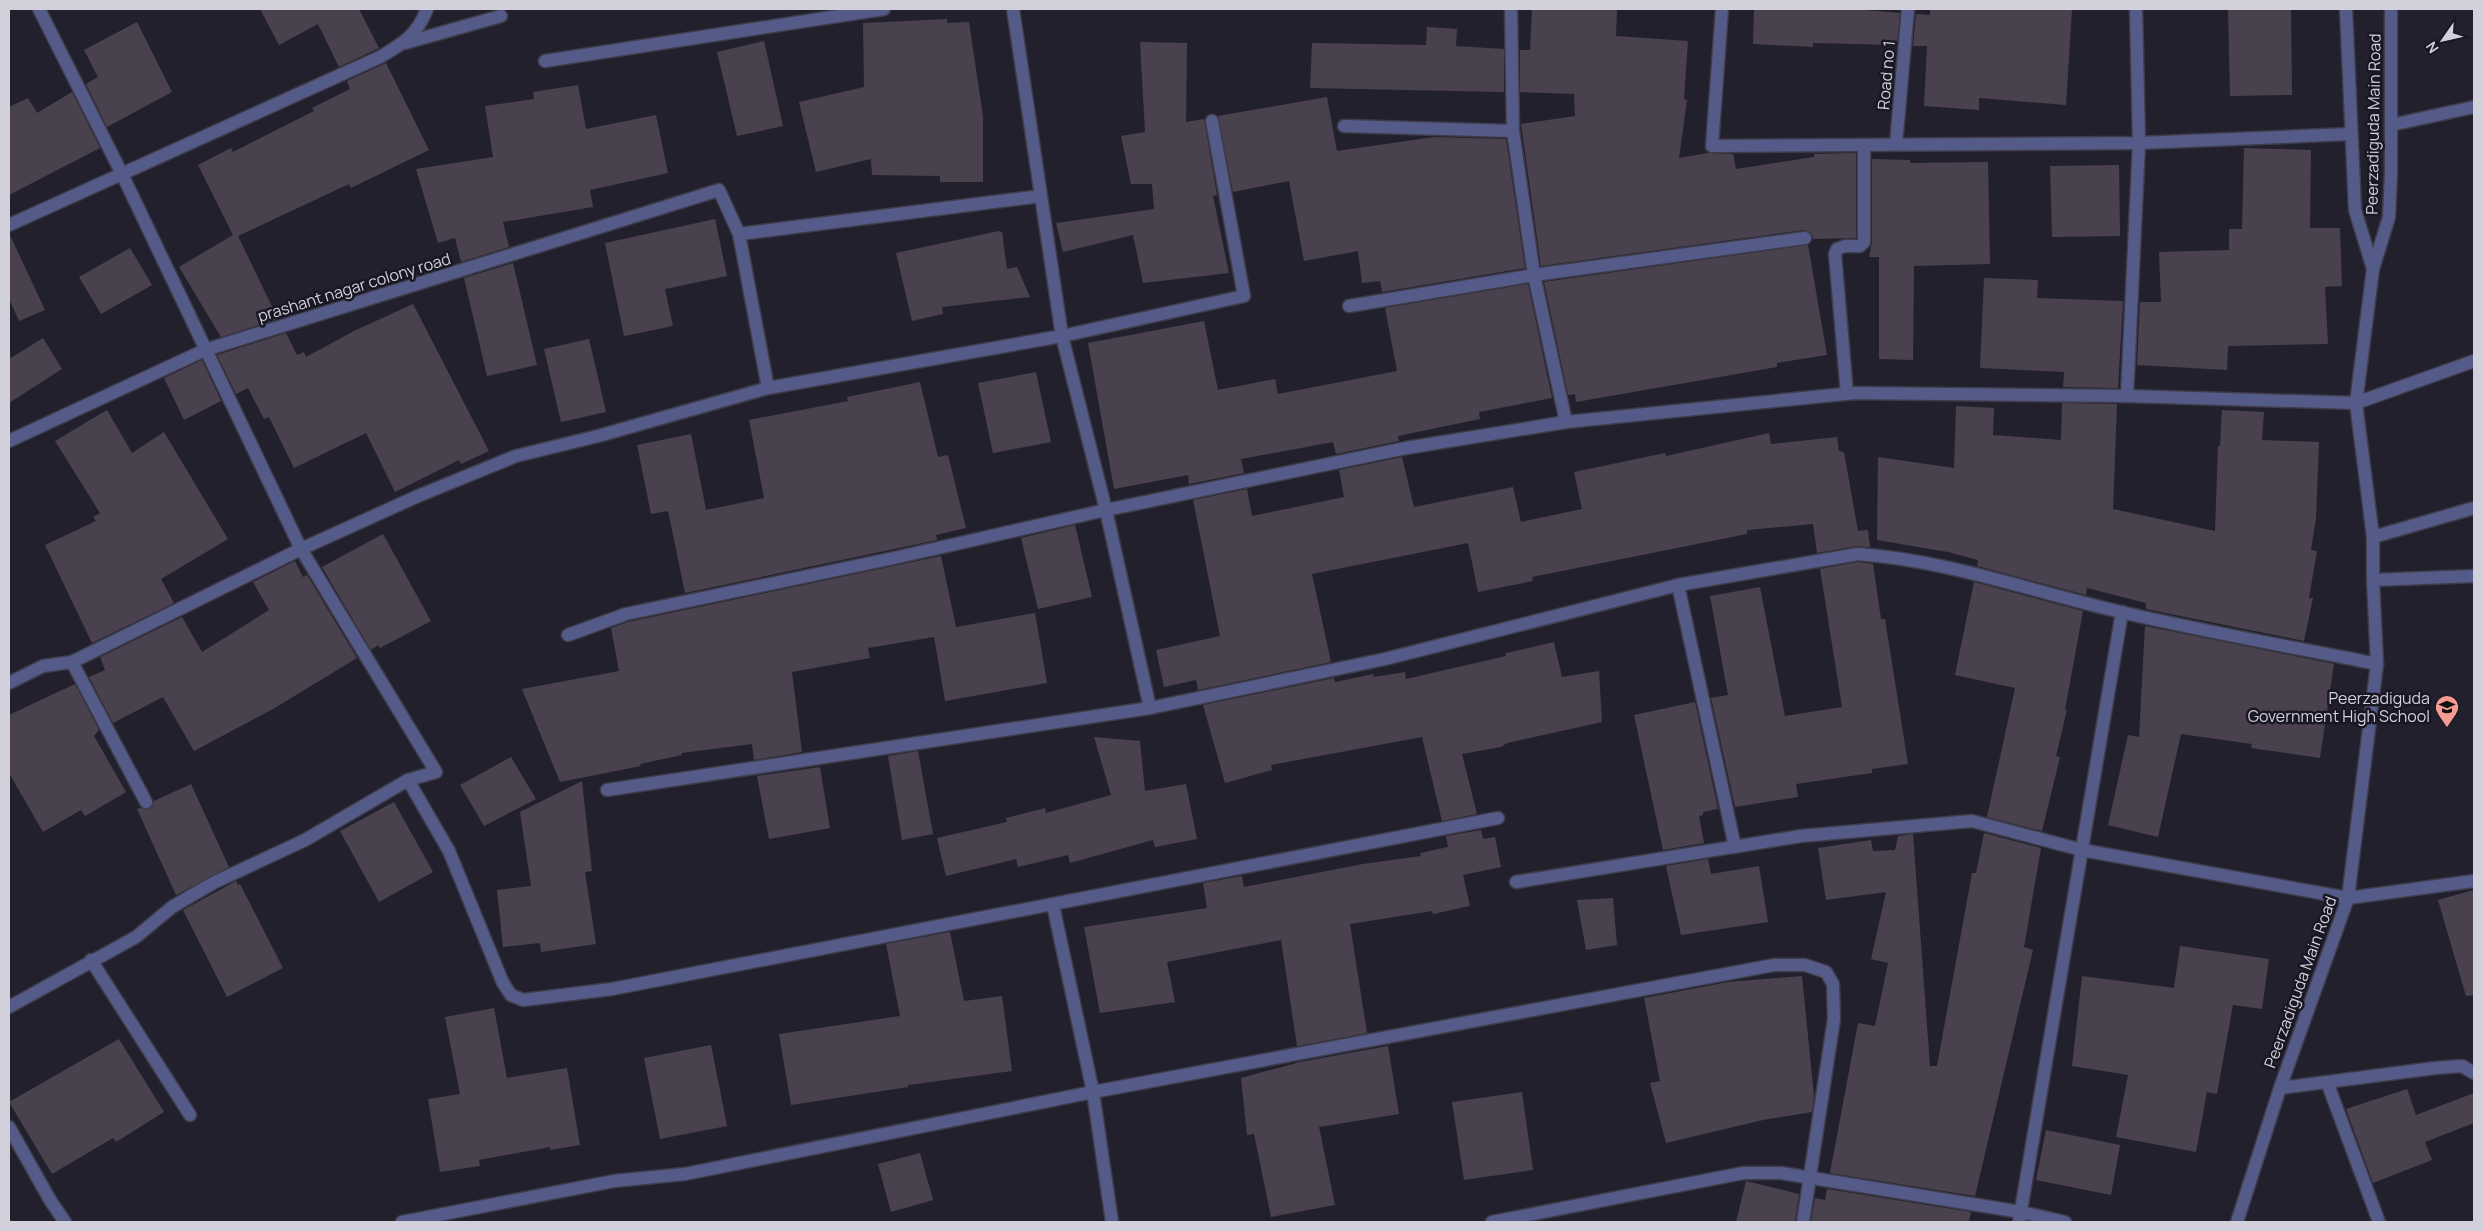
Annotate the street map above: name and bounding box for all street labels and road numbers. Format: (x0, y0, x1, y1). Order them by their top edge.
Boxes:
street label: Peerzadiguda Main Road (2360, 33, 2386, 215)
street label: Road no 1 (1872, 39, 1900, 111)
street label: prashant nagar colony road (255, 247, 453, 327)
street label: Peerzadiguda Main Road (2259, 893, 2341, 1071)

